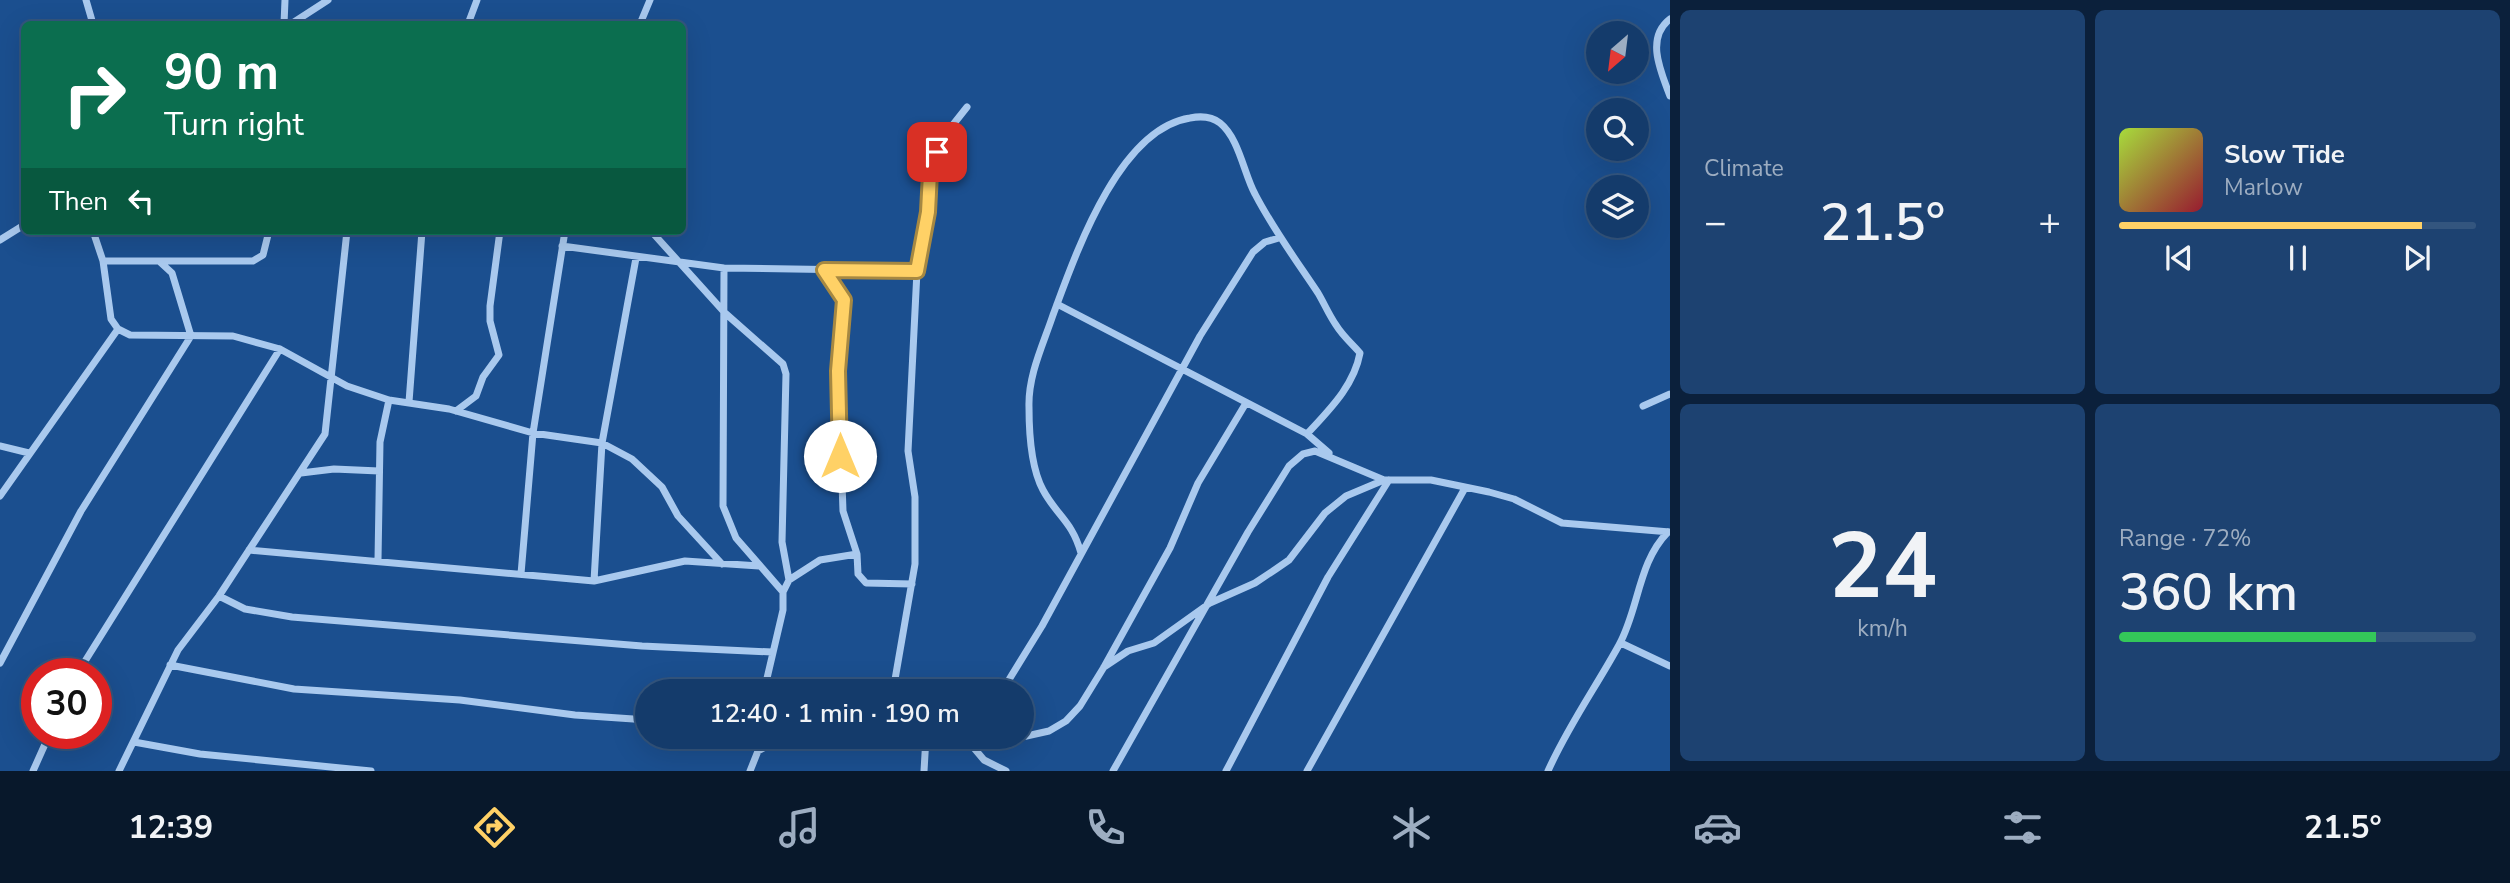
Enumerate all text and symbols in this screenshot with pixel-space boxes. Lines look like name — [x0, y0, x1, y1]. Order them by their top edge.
north arrow — [1586, 21, 1648, 84]
map controls — [1586, 21, 1649, 238]
text: 90 m — [164, 39, 279, 106]
icon: right — [49, 49, 140, 140]
button: search — [1586, 98, 1649, 161]
text: Turn right — [164, 103, 304, 146]
pin — [907, 122, 967, 182]
icon: arrive — [918, 133, 956, 171]
text: Slow Tide — [2224, 137, 2345, 172]
text: Climate — [1704, 153, 1784, 184]
text: Marlow — [2224, 172, 2303, 203]
button: layers — [1586, 175, 1649, 238]
icon: left — [122, 182, 160, 220]
text: Then — [49, 184, 108, 219]
text: 21.5° — [1820, 187, 1945, 258]
text: − — [1704, 197, 1727, 248]
text: + — [2038, 197, 2061, 248]
icon: previous — [2160, 239, 2198, 277]
icon: pause — [2279, 239, 2317, 277]
icon: next — [2398, 239, 2436, 277]
position arrow — [803, 419, 877, 493]
text: 24 — [1828, 505, 1937, 629]
text: Range · 72% — [2119, 523, 2251, 554]
text: 360 km — [2119, 557, 2298, 628]
text: km/h — [1857, 613, 1908, 644]
speed limit sign: 30 — [21, 658, 112, 749]
text: 12:40 · 1 min · 190 m — [709, 696, 960, 731]
icon: directions — [470, 803, 519, 852]
icon: music — [775, 803, 824, 852]
icon: phone — [1081, 803, 1130, 852]
icon: climate — [1387, 803, 1436, 852]
icon: car — [1693, 803, 1742, 852]
icon: filters — [1998, 803, 2047, 852]
text: 12:39 — [128, 806, 213, 849]
text: 21.5° — [2304, 806, 2382, 849]

